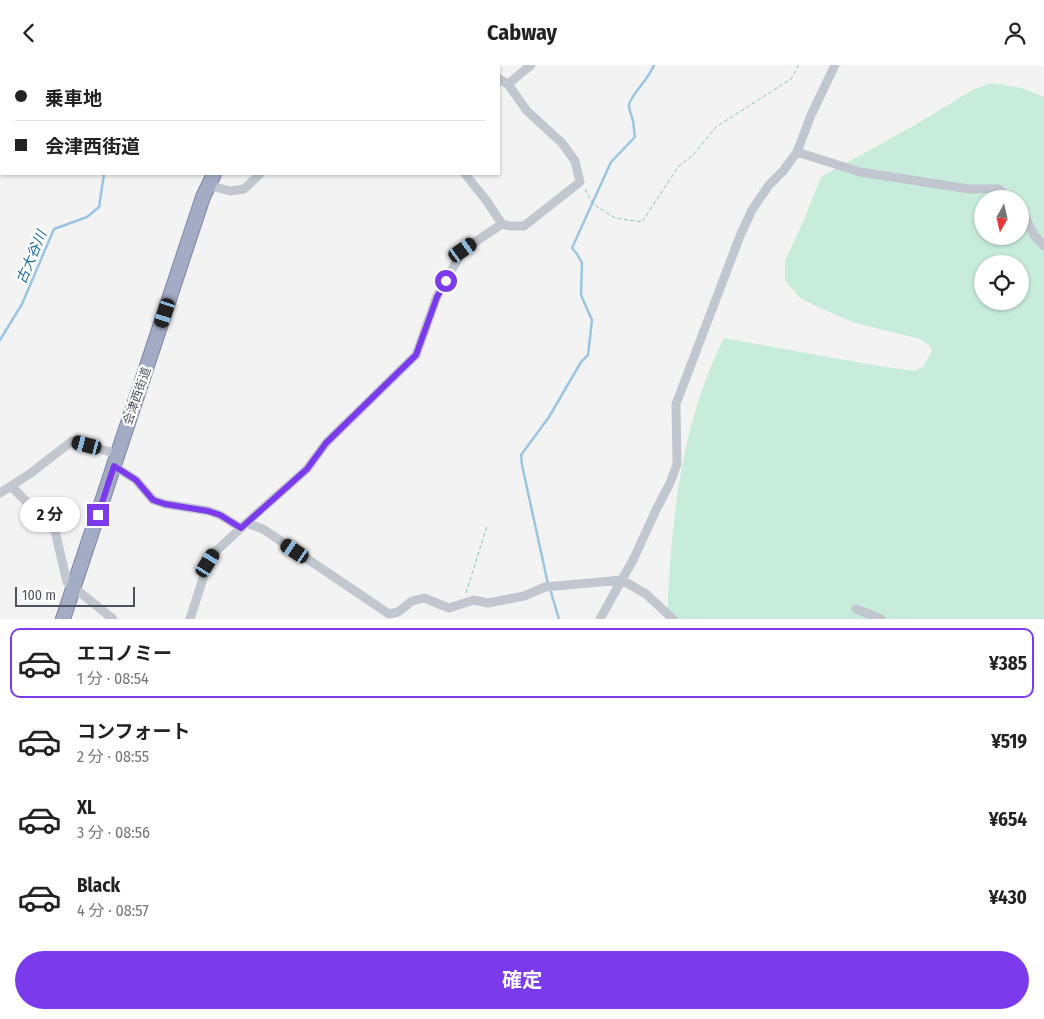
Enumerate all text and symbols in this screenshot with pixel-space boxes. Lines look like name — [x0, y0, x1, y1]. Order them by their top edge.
icon: back — [15, 19, 43, 47]
text: Cabway — [487, 19, 557, 46]
icon: person — [1001, 19, 1029, 47]
text: 乗車地 — [45, 87, 102, 110]
text: 会津西街道 — [45, 135, 140, 158]
north arrow — [974, 190, 1029, 245]
map controls — [974, 190, 1029, 310]
water label: 古大谷川 — [13, 226, 51, 286]
car — [446, 235, 479, 265]
button: locate — [974, 255, 1029, 310]
route start — [435, 270, 457, 292]
car — [153, 296, 176, 330]
street label: 会津西街道 — [121, 365, 153, 427]
car — [70, 434, 103, 456]
callout: 2 分 — [21, 497, 80, 533]
route end — [87, 504, 109, 526]
text: 2 分 — [37, 505, 63, 524]
car — [278, 536, 311, 566]
car — [193, 546, 222, 580]
scale bar — [15, 584, 135, 607]
text: 100 m — [22, 587, 56, 604]
icon: car — [17, 641, 62, 686]
text: エコノミー — [77, 642, 172, 665]
text: ¥385 — [989, 652, 1027, 675]
text: 1 分 · 08:54 — [77, 669, 149, 688]
icon: car — [17, 719, 62, 764]
text: コンフォート — [77, 720, 190, 743]
text: ¥519 — [991, 730, 1027, 753]
text: 2 分 · 08:55 — [77, 747, 149, 766]
text: XL — [77, 796, 96, 819]
icon: car — [17, 797, 62, 842]
text: ¥654 — [989, 808, 1027, 831]
text: 3 分 · 08:56 — [77, 823, 150, 842]
text: Black — [77, 874, 120, 897]
icon: car — [17, 875, 62, 920]
text: ¥430 — [989, 886, 1027, 909]
text: 4 分 · 08:57 — [77, 901, 149, 920]
button: 確定 — [15, 951, 1029, 1009]

